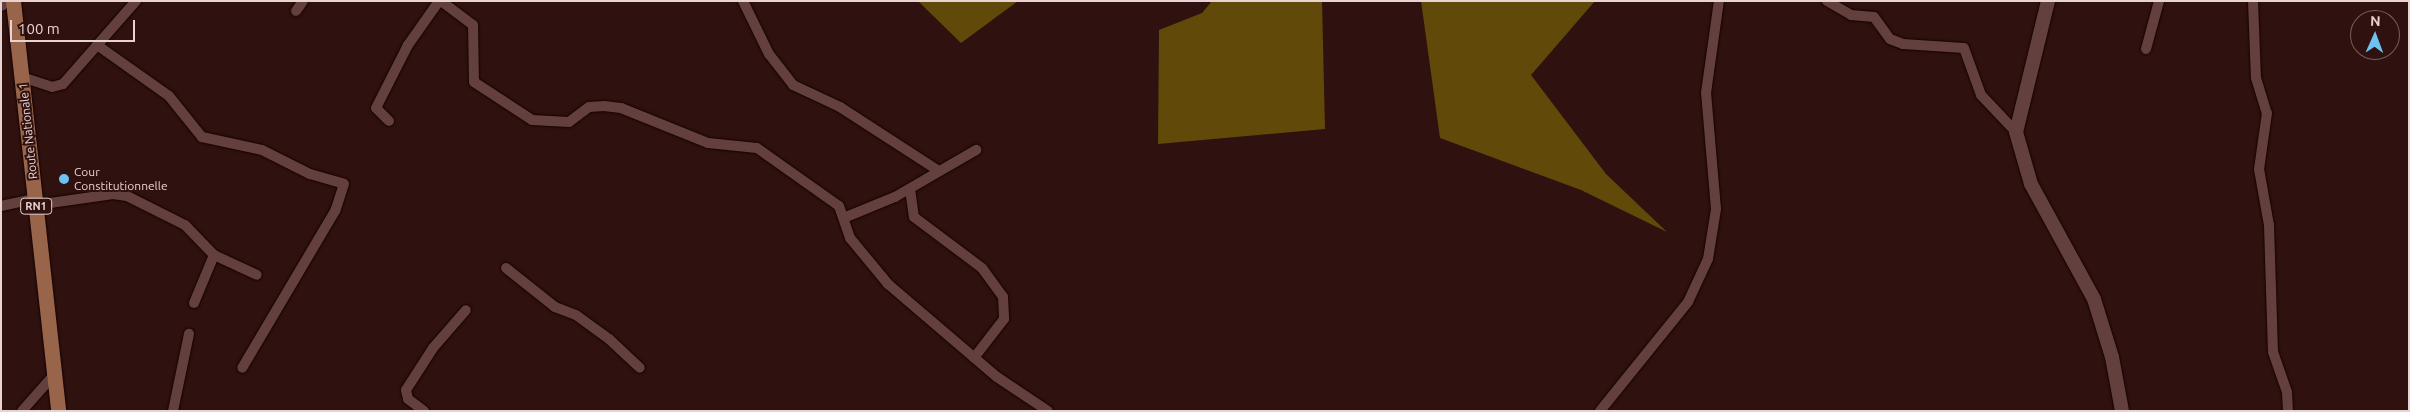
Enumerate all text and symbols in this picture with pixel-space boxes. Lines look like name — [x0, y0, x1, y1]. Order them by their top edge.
scale bar — [12, 10, 138, 42]
north arrow — [2350, 10, 2400, 60]
text: N — [2370, 13, 2381, 29]
text: 100 m — [18, 20, 60, 37]
street label: Route Nationale 1 — [16, 82, 40, 180]
place label: Cour Constitutionnelle — [74, 165, 168, 193]
marker: Cour Constitutionnelle — [58, 173, 70, 185]
road number: RN1 — [20, 198, 52, 215]

